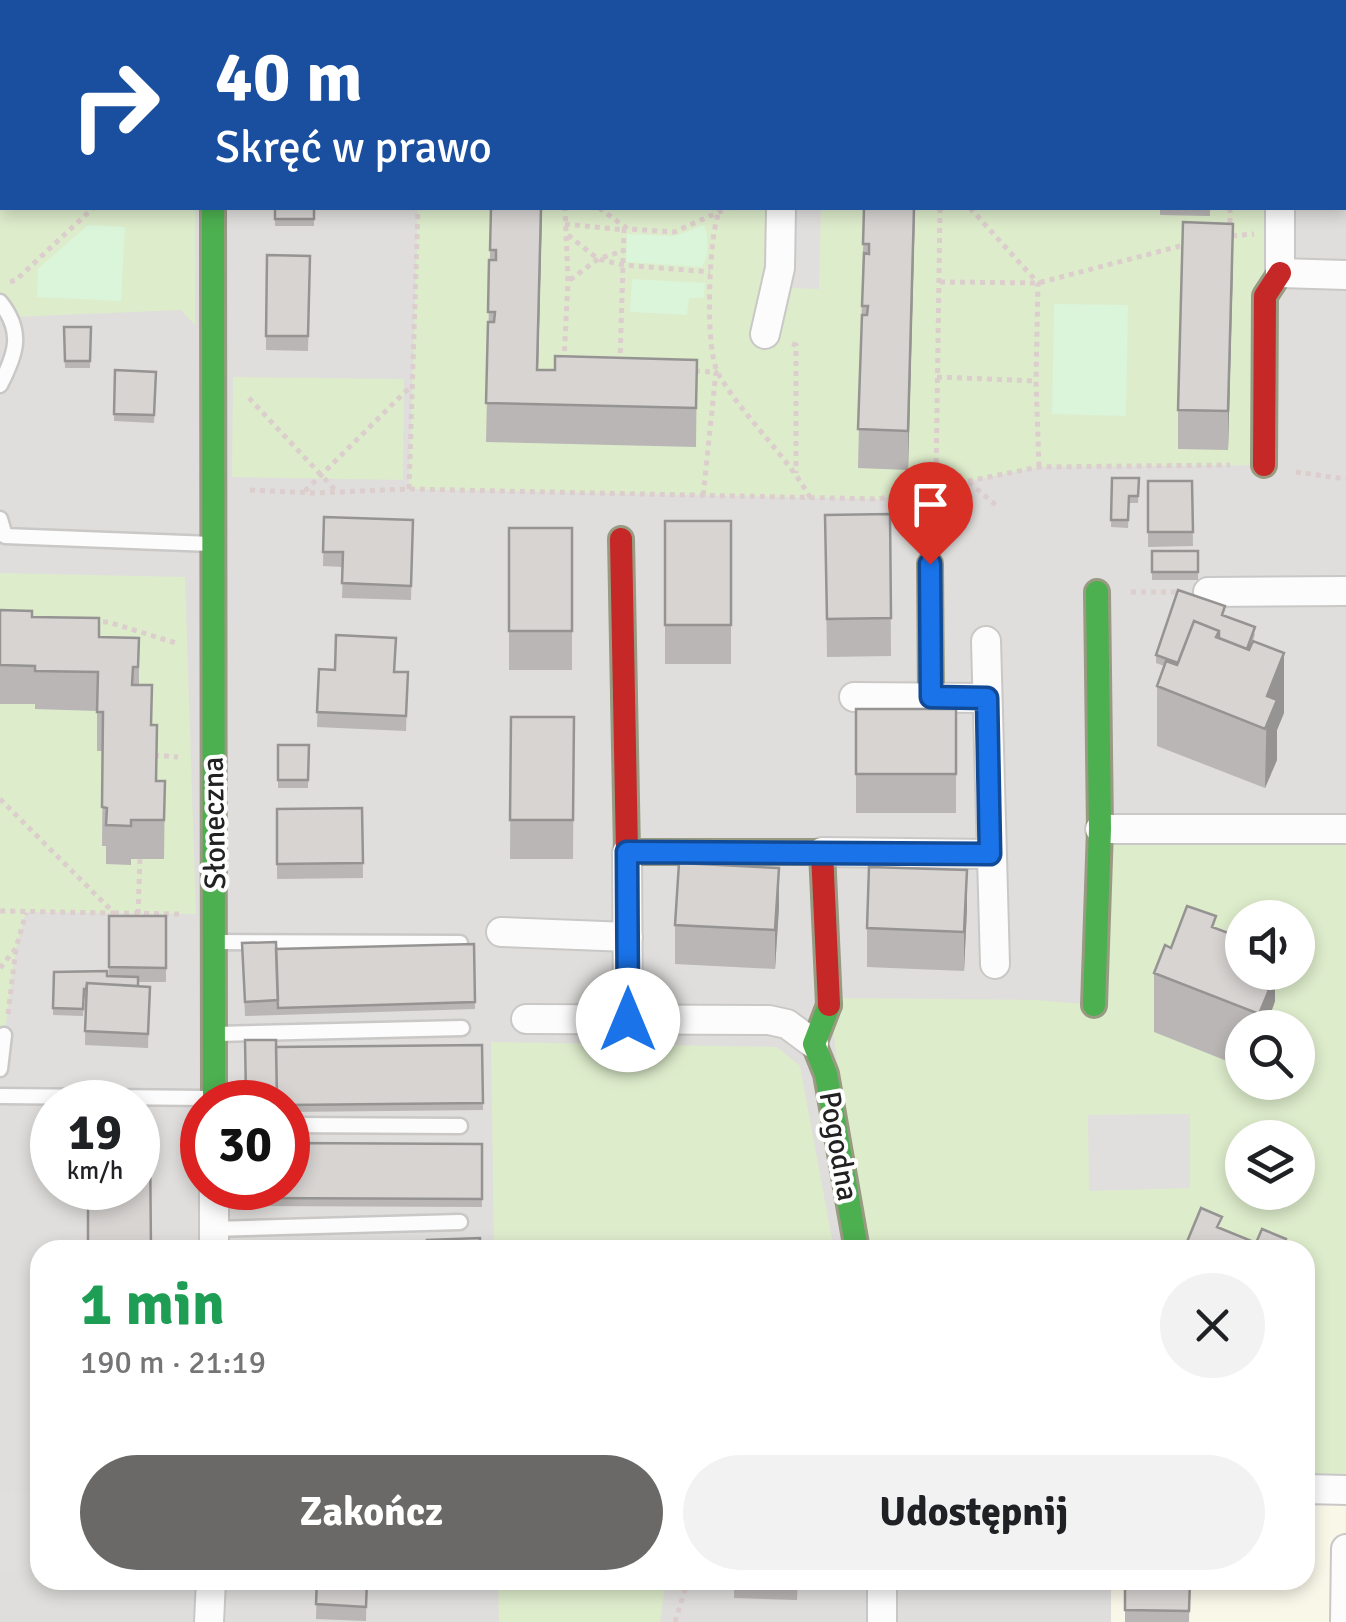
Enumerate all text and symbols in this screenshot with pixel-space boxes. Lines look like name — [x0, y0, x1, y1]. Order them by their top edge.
text: 40 m — [215, 34, 363, 120]
icon: right — [50, 40, 180, 170]
text: Skręć w prawo — [215, 120, 492, 175]
pin — [888, 462, 973, 565]
icon: arrive — [903, 477, 958, 532]
street label: Słoneczna — [195, 756, 234, 890]
map controls — [1225, 900, 1315, 1210]
button: sound — [1225, 900, 1315, 990]
position arrow — [576, 968, 680, 1072]
button: search — [1225, 1010, 1315, 1100]
speed limit sign: 30 — [180, 1080, 310, 1210]
street label: Pogodna — [811, 1088, 866, 1204]
text: 19 — [68, 1102, 122, 1164]
button: layers — [1225, 1120, 1315, 1210]
text: km/h — [67, 1155, 123, 1186]
text: 1 min — [80, 1268, 225, 1342]
button: close — [1160, 1273, 1265, 1378]
text: 190 m · 21:19 — [80, 1343, 266, 1382]
button: Zakończ — [80, 1455, 663, 1570]
button: Udostępnij — [683, 1455, 1265, 1570]

